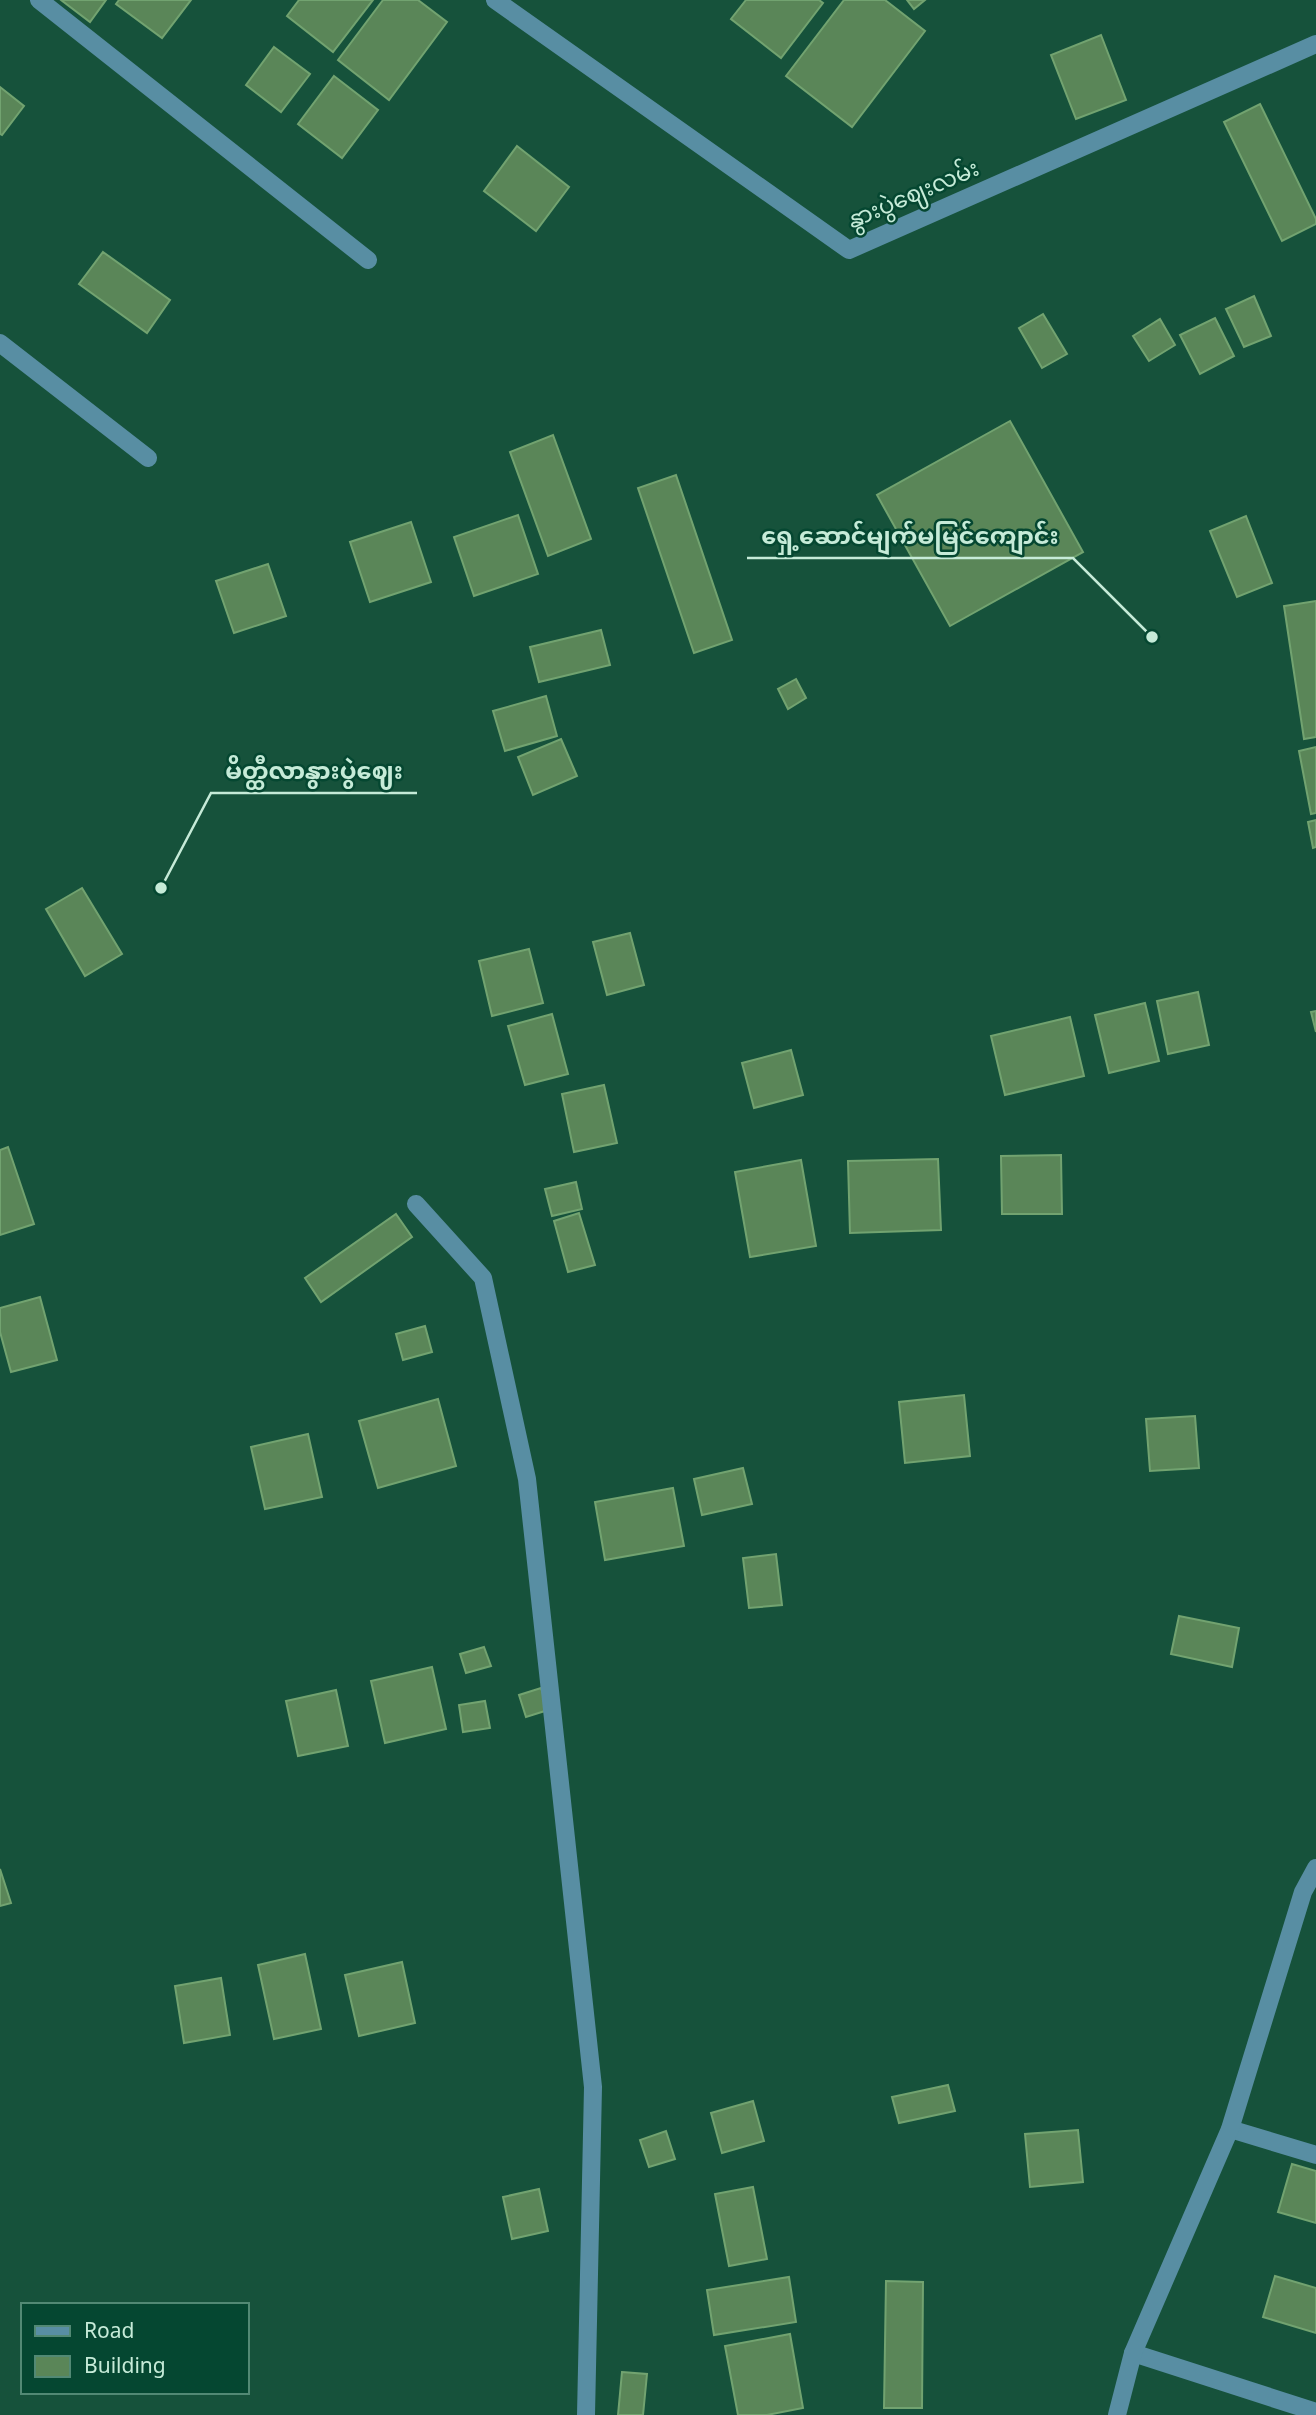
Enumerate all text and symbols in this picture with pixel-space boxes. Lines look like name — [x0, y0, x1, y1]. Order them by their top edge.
street label: နွားပွဲဈေးလမ်း — [840, 146, 988, 247]
text: ရှေ့ဆောင်မျက်မမြင်ကျောင်း — [761, 512, 1059, 565]
callout: ရှေ့ဆောင်မျက်မမြင်ကျောင်း — [747, 513, 1073, 558]
text: မိတ္ထီလာနွားပွဲဈေး — [225, 747, 403, 800]
callout: မိတ္ထီလာနွားပွဲဈေး — [211, 748, 417, 793]
legend — [21, 2303, 248, 2394]
text: Road — [84, 2310, 134, 2356]
text: Building — [84, 2345, 166, 2391]

